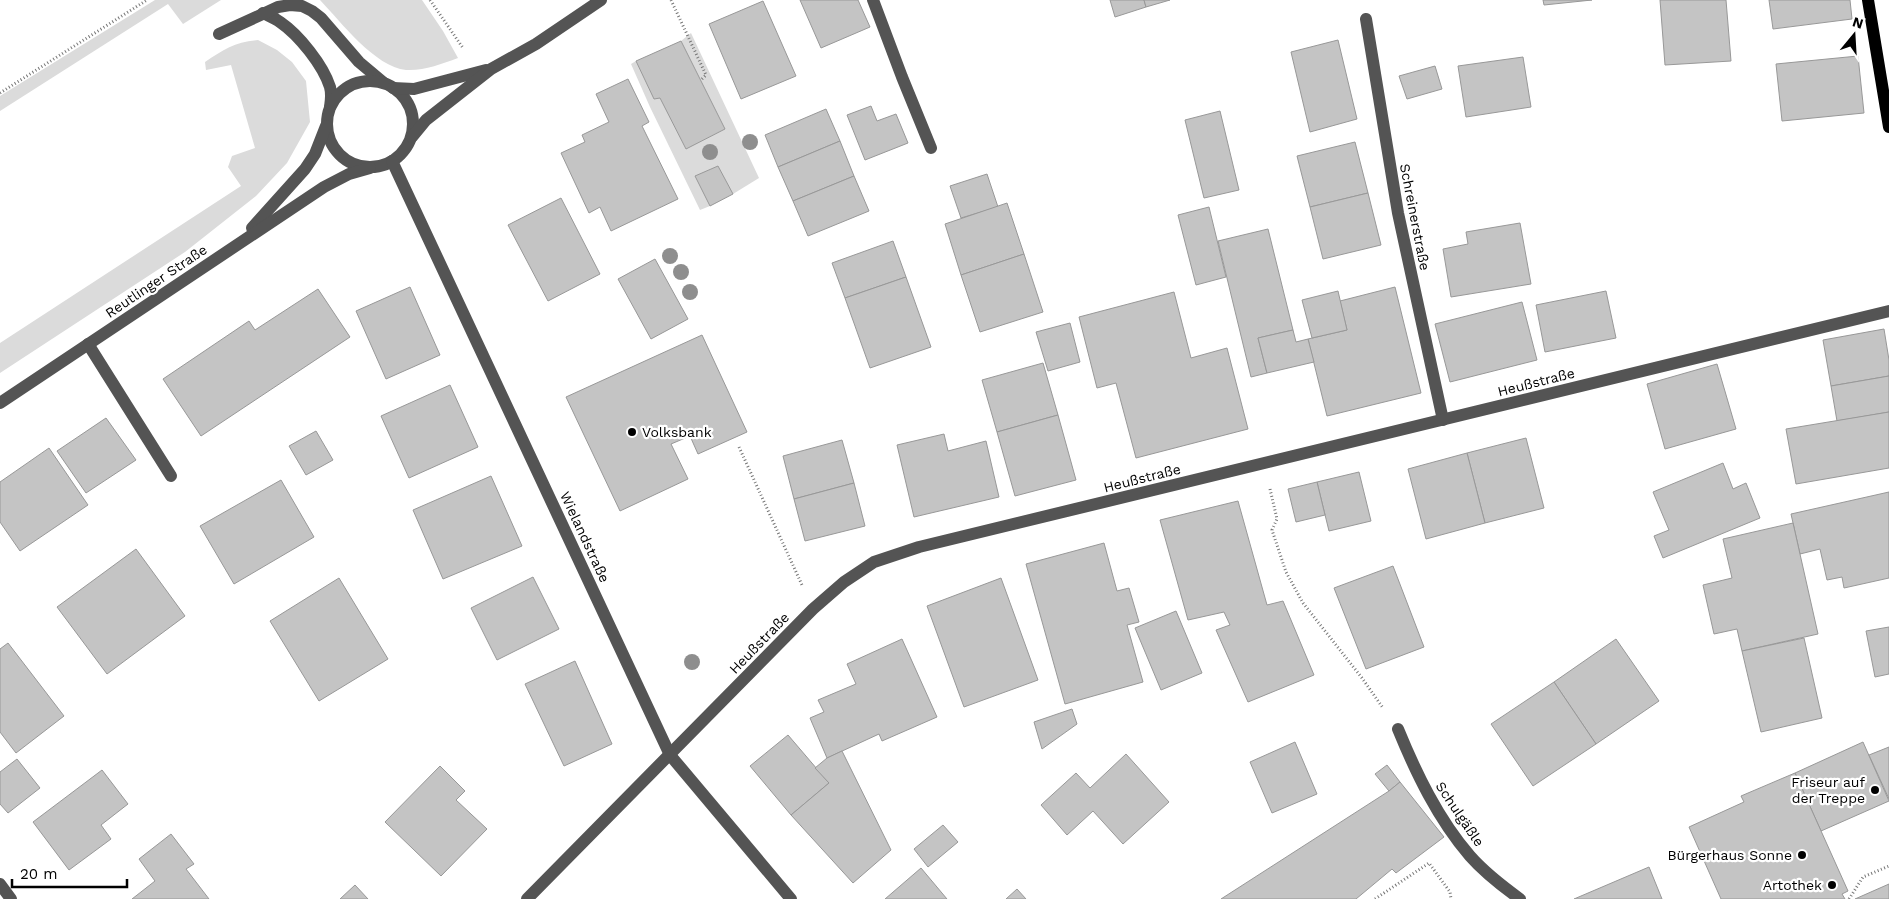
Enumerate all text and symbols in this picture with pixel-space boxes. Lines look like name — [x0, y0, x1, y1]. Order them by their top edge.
north arrow — [1829, 10, 1879, 60]
text: N — [1851, 13, 1865, 32]
street label: Schreinerstraße — [1397, 162, 1433, 272]
street label: Reutlinger Straße — [102, 241, 210, 321]
street label: Heußstraße — [1496, 365, 1576, 399]
place label: Volksbank — [642, 424, 712, 440]
marker: Volksbank — [626, 426, 638, 438]
street label: Heußstraße — [1102, 461, 1182, 495]
street label: Wielandstraße — [557, 489, 613, 585]
street label: Heußstraße — [726, 609, 792, 677]
place label: Friseur auf der Treppe — [1791, 774, 1865, 806]
street label: Schulgäßle — [1432, 779, 1488, 849]
marker: Friseur auf der Treppe — [1869, 784, 1881, 796]
place label: Bürgerhaus Sonne — [1667, 847, 1792, 863]
marker: Bürgerhaus Sonne — [1796, 849, 1808, 861]
scale bar — [12, 856, 128, 888]
text: 20 m — [20, 865, 58, 883]
place label: Artothek — [1763, 877, 1822, 893]
marker: Artothek — [1826, 879, 1838, 891]

